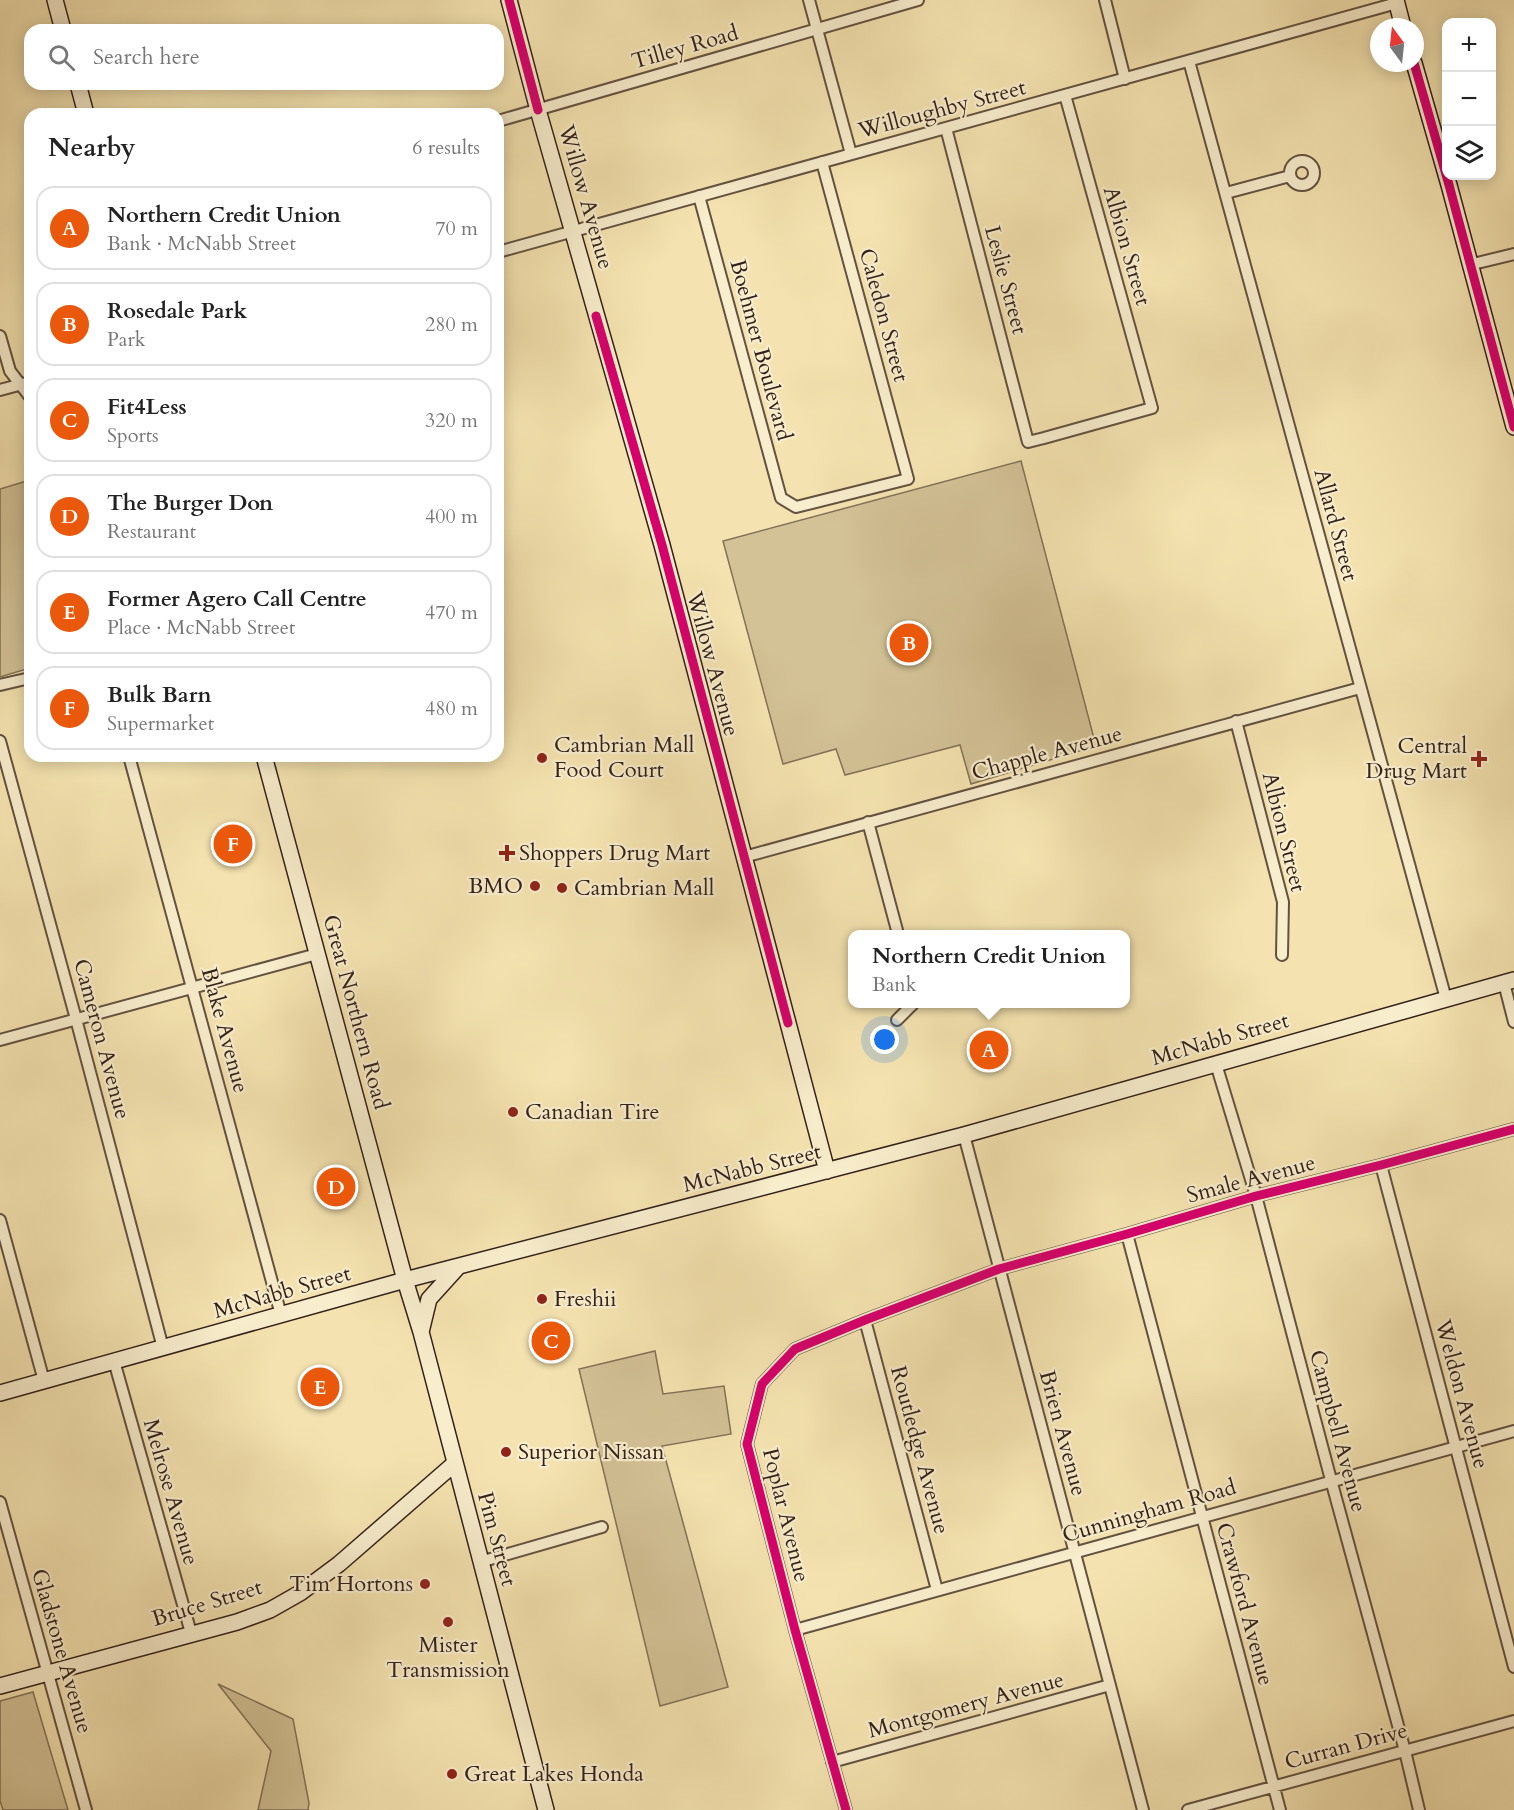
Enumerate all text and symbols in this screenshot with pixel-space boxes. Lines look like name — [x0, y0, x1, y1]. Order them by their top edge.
street label: Tilley Road — [628, 17, 742, 76]
north arrow — [1370, 18, 1424, 72]
map controls — [1442, 18, 1496, 180]
button: + — [1442, 18, 1496, 72]
search box — [24, 24, 504, 90]
icon: search — [45, 41, 78, 74]
text: Search here — [93, 42, 200, 72]
street label: Willoughby Street — [854, 72, 1029, 146]
button: − — [1442, 72, 1496, 126]
street label: Willow Avenue — [551, 121, 621, 272]
button: layers — [1442, 126, 1496, 180]
text: Nearby — [48, 130, 136, 165]
text: 6 results — [412, 134, 480, 161]
street label: Albion Street — [1096, 183, 1158, 309]
text: Northern Credit Union — [107, 200, 341, 230]
text: A — [62, 215, 77, 242]
text: 70 m — [435, 215, 478, 242]
street label: Leslie Street — [977, 222, 1035, 338]
text: Bank · McNabb Street — [107, 230, 296, 257]
street label: Caledon Street — [852, 245, 916, 385]
street label: Boehmer Boulevard — [722, 256, 800, 444]
text: Rosedale Park — [107, 296, 247, 326]
text: B — [62, 311, 77, 338]
text: 280 m — [425, 311, 478, 338]
text: Park — [107, 326, 145, 353]
text: Fit4Less — [107, 392, 187, 422]
text: C — [62, 407, 77, 434]
text: 320 m — [425, 407, 478, 434]
text: Sports — [107, 422, 159, 449]
street label: Allard Street — [1307, 466, 1365, 584]
text: The Burger Don — [107, 488, 273, 518]
text: D — [61, 503, 78, 530]
text: 400 m — [425, 503, 478, 530]
text: Restaurant — [107, 518, 196, 545]
text: Former Agero Call Centre — [107, 584, 367, 614]
street label: Willow Avenue — [679, 587, 747, 740]
text: E — [63, 599, 76, 626]
text: 470 m — [425, 599, 478, 626]
text: Place · McNabb Street — [107, 614, 295, 641]
pin: B — [890, 620, 928, 666]
text: Bulk Barn — [107, 680, 212, 710]
text: F — [64, 695, 75, 722]
text: 480 m — [425, 695, 478, 722]
text: Supermarket — [107, 710, 214, 737]
street label: Chapple Avenue — [968, 718, 1126, 788]
place label: Cambrian Mall Food Court — [554, 730, 695, 785]
place label: Central Drug Mart — [1366, 731, 1467, 786]
marker: Cambrian Mall Food Court — [535, 751, 549, 765]
marker: Central Drug Mart — [1472, 752, 1486, 766]
street label: Albion Street — [1255, 769, 1313, 895]
pin: F — [214, 822, 252, 866]
place label: Shoppers Drug Mart — [519, 838, 710, 868]
marker: Shoppers Drug Mart — [500, 846, 514, 860]
place label: BMO — [468, 871, 523, 901]
place label: Cambrian Mall — [574, 873, 715, 903]
marker: BMO — [528, 879, 542, 893]
marker: Cambrian Mall — [555, 881, 569, 895]
street label: Great Northern Road — [316, 911, 396, 1113]
popup — [848, 930, 1130, 1008]
text: Northern Credit Union — [872, 941, 1106, 971]
street label: Cameron Avenue — [66, 956, 138, 1122]
street label: Blake Avenue — [194, 964, 256, 1096]
text: Bank — [872, 971, 916, 998]
street label: McNabb Street — [1148, 1005, 1292, 1073]
your location — [870, 1025, 899, 1054]
pin: A — [970, 1028, 1008, 1072]
place label: Canadian Tire — [525, 1097, 660, 1127]
marker: Canadian Tire — [506, 1105, 520, 1119]
street label: McNabb Street — [680, 1136, 824, 1200]
street label: Smale Avenue — [1183, 1147, 1319, 1211]
pin: D — [316, 1164, 356, 1210]
street label: McNabb Street — [210, 1258, 354, 1326]
place label: Freshii — [554, 1284, 616, 1314]
marker: Freshii — [535, 1292, 549, 1306]
street label: Weldon Avenue — [1427, 1315, 1496, 1472]
pin: C — [532, 1318, 570, 1364]
street label: Campbell Avenue — [1302, 1347, 1374, 1515]
street label: Routledge Avenue — [883, 1363, 957, 1537]
pin: E — [300, 1364, 340, 1410]
street label: Brien Avenue — [1032, 1367, 1094, 1499]
street label: Melrose Avenue — [136, 1415, 206, 1569]
place label: Superior Nissan — [518, 1437, 665, 1467]
marker: Superior Nissan — [499, 1445, 513, 1459]
street label: Poplar Avenue — [755, 1445, 817, 1585]
street label: Cunningham Road — [1059, 1472, 1240, 1550]
street label: Pim Street — [470, 1488, 524, 1590]
street label: Crawford Avenue — [1209, 1519, 1281, 1689]
street label: Gladstone Avenue — [24, 1565, 100, 1737]
place label: Tim Hortons — [289, 1569, 413, 1599]
street label: Bruce Street — [148, 1572, 266, 1634]
marker: Tim Hortons — [418, 1577, 432, 1591]
marker: Mister Transmission — [441, 1615, 455, 1629]
place label: Mister Transmission — [386, 1630, 510, 1685]
street label: Montgomery Avenue — [865, 1664, 1067, 1746]
street label: Curran Drive — [1281, 1715, 1411, 1777]
place label: Great Lakes Honda — [464, 1759, 644, 1789]
marker: Great Lakes Honda — [445, 1767, 459, 1781]

